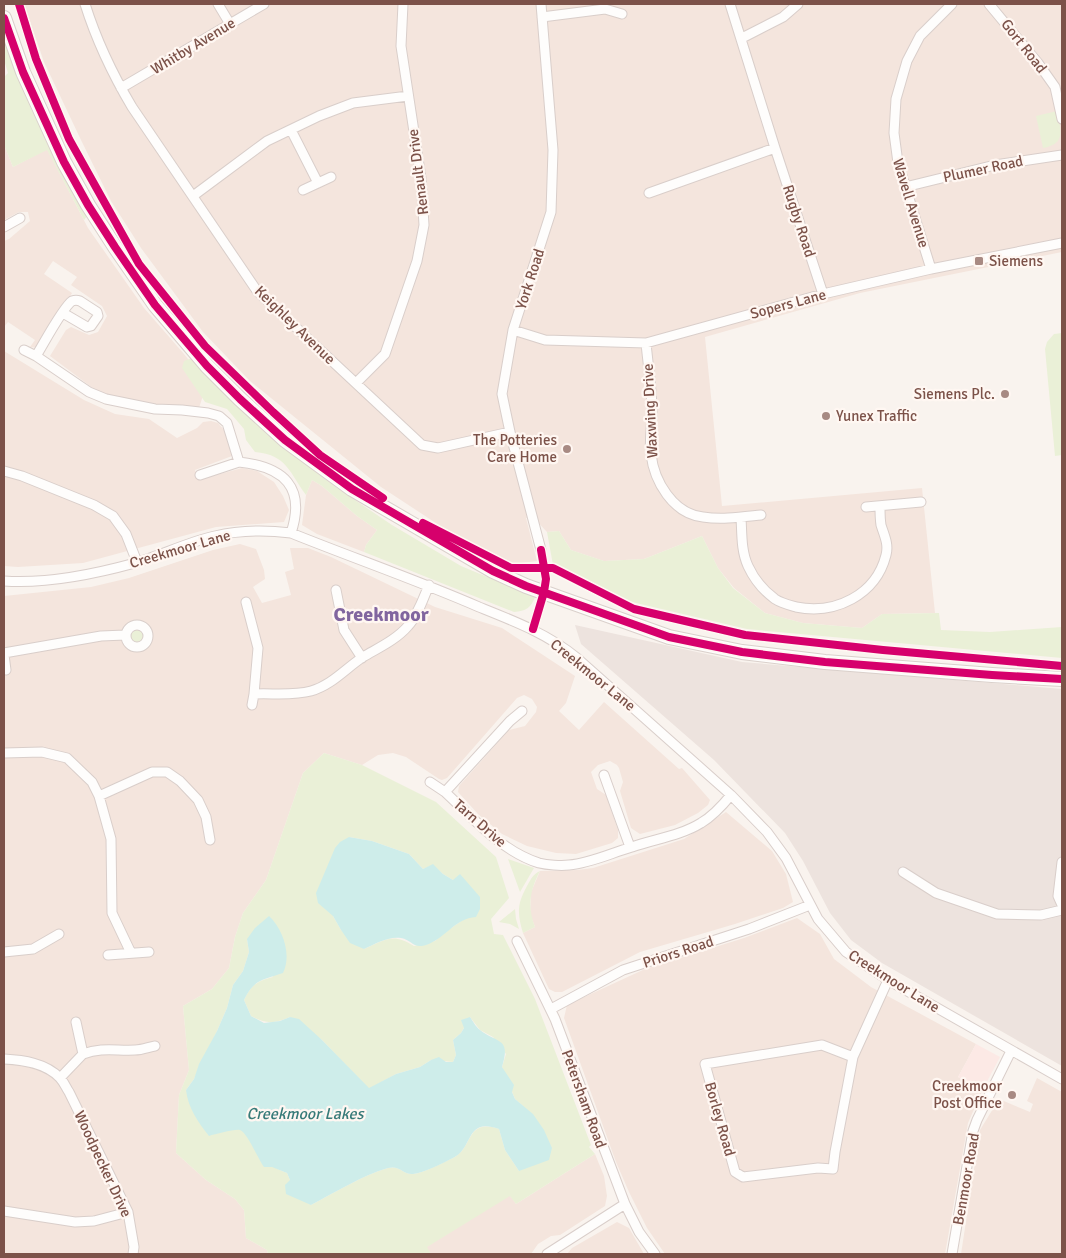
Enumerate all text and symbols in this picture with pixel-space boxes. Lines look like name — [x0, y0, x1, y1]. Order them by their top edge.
street label: Whitby Avenue — [148, 14, 238, 78]
street label: Gort Road — [997, 15, 1051, 77]
street label: Renault Drive — [404, 128, 432, 216]
street label: Plumer Road — [941, 152, 1025, 186]
street label: Wavell Avenue — [889, 156, 933, 250]
street label: Rugby Road — [779, 182, 819, 260]
street label: York Road — [512, 246, 548, 312]
place label: Siemens — [989, 252, 1044, 270]
marker: Siemens — [973, 255, 985, 267]
street label: Keighley Avenue — [251, 282, 339, 368]
street label: Sopers Lane — [748, 285, 828, 323]
street label: Waxwing Drive — [639, 363, 661, 459]
place label: Siemens Plc. — [914, 385, 995, 403]
marker: Siemens Plc. — [999, 388, 1011, 400]
place label: Yunex Traffic — [836, 407, 917, 425]
marker: Yunex Traffic — [820, 410, 832, 422]
place label: The Potteries Care Home — [473, 431, 557, 466]
marker: The Potteries Care Home — [561, 443, 573, 455]
street label: Creekmoor Lane — [127, 526, 233, 572]
district label: Creekmoor — [333, 602, 429, 627]
street label: Creekmoor Lane — [547, 635, 639, 715]
street label: Tarn Drive — [450, 795, 510, 851]
street label: Priors Road — [640, 932, 716, 972]
street label: Creekmoor Lane — [845, 946, 943, 1016]
street label: Petersham Road — [558, 1047, 610, 1151]
place label: Creekmoor Post Office — [932, 1077, 1002, 1112]
street label: Borley Road — [701, 1080, 739, 1158]
marker: Creekmoor Post Office — [1006, 1089, 1018, 1101]
water label: Creekmoor Lakes — [246, 1104, 366, 1124]
street label: Woodpecker Drive — [70, 1108, 136, 1220]
street label: Benmoor Road — [949, 1131, 983, 1226]

